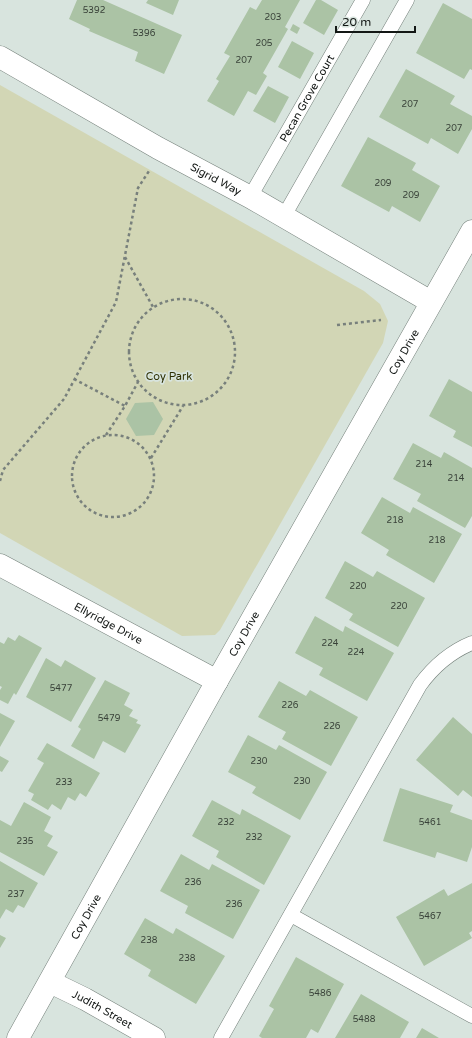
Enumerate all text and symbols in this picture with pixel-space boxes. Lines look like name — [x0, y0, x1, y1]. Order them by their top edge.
house number: 5392 — [83, 5, 105, 16]
scale bar — [336, 8, 415, 34]
house number: 203 — [265, 12, 281, 23]
text: 20 m — [342, 15, 371, 29]
house number: 5396 — [133, 28, 156, 39]
house number: 205 — [256, 38, 273, 49]
street label: Pecan Grove Court — [277, 52, 337, 144]
house number: 207 — [236, 55, 253, 66]
house number: 207 — [402, 99, 419, 110]
house number: 207 — [446, 123, 463, 134]
street label: Sigrid Way — [188, 160, 244, 198]
house number: 209 — [375, 178, 392, 189]
house number: 209 — [403, 190, 420, 201]
street label: Coy Drive — [386, 327, 421, 377]
park label: Coy Park — [146, 370, 192, 383]
house number: 214 — [416, 459, 433, 470]
house number: 214 — [448, 473, 465, 484]
house number: 218 — [387, 515, 404, 526]
house number: 218 — [429, 535, 446, 546]
house number: 220 — [350, 581, 367, 592]
street label: Ellyridge Drive — [72, 599, 145, 647]
house number: 220 — [391, 601, 408, 612]
street label: Coy Drive — [226, 609, 262, 659]
house number: 224 — [322, 638, 339, 649]
house number: 224 — [348, 647, 365, 658]
house number: 5477 — [50, 683, 73, 694]
house number: 226 — [282, 700, 299, 711]
house number: 5479 — [98, 713, 121, 724]
house number: 226 — [324, 721, 341, 732]
house number: 230 — [251, 756, 268, 767]
house number: 230 — [294, 776, 311, 787]
house number: 233 — [56, 777, 72, 788]
house number: 232 — [218, 817, 234, 828]
house number: 5461 — [419, 817, 441, 828]
house number: 232 — [246, 832, 262, 843]
house number: 235 — [17, 836, 34, 847]
house number: 236 — [185, 877, 202, 888]
house number: 237 — [8, 889, 25, 900]
street label: Coy Drive — [68, 892, 104, 942]
house number: 236 — [226, 899, 243, 910]
house number: 5467 — [419, 911, 442, 922]
house number: 238 — [141, 935, 158, 946]
house number: 238 — [179, 953, 196, 964]
street label: Judith Street — [70, 987, 135, 1031]
house number: 5486 — [309, 988, 332, 999]
house number: 5488 — [353, 1014, 376, 1025]

